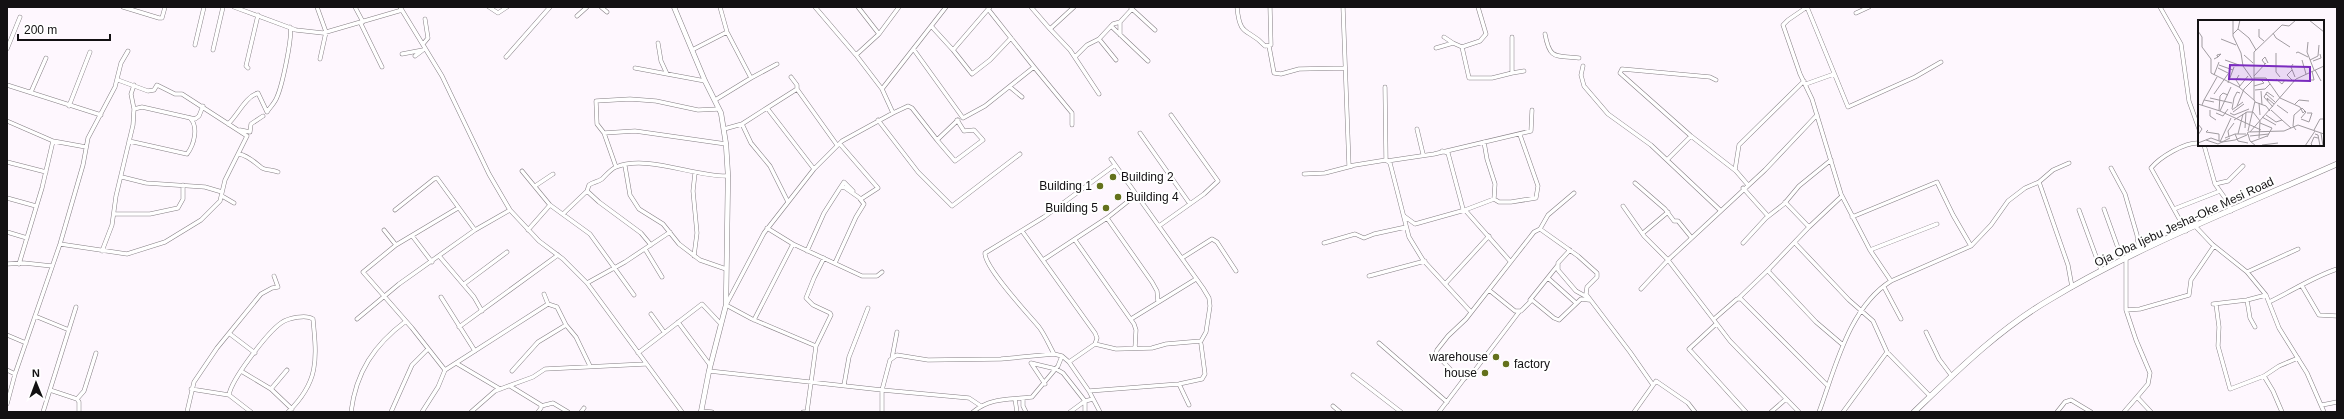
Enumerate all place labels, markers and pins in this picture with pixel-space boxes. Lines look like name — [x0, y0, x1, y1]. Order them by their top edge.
place label: Building 2 — [1121, 170, 1174, 184]
marker: Building 2 — [1108, 172, 1118, 182]
place label: Building 1 — [1039, 179, 1092, 193]
marker: Building 1 — [1095, 181, 1105, 191]
place label: Building 4 — [1126, 190, 1179, 204]
marker: Building 4 — [1113, 192, 1123, 202]
place label: Building 5 — [1045, 201, 1098, 215]
marker: Building 5 — [1101, 203, 1111, 213]
place label: warehouse — [1428, 350, 1488, 364]
marker: warehouse — [1491, 352, 1501, 362]
place label: factory — [1514, 357, 1550, 371]
marker: factory — [1501, 359, 1511, 369]
place label: house — [1444, 366, 1477, 380]
marker: house — [1480, 368, 1490, 378]

